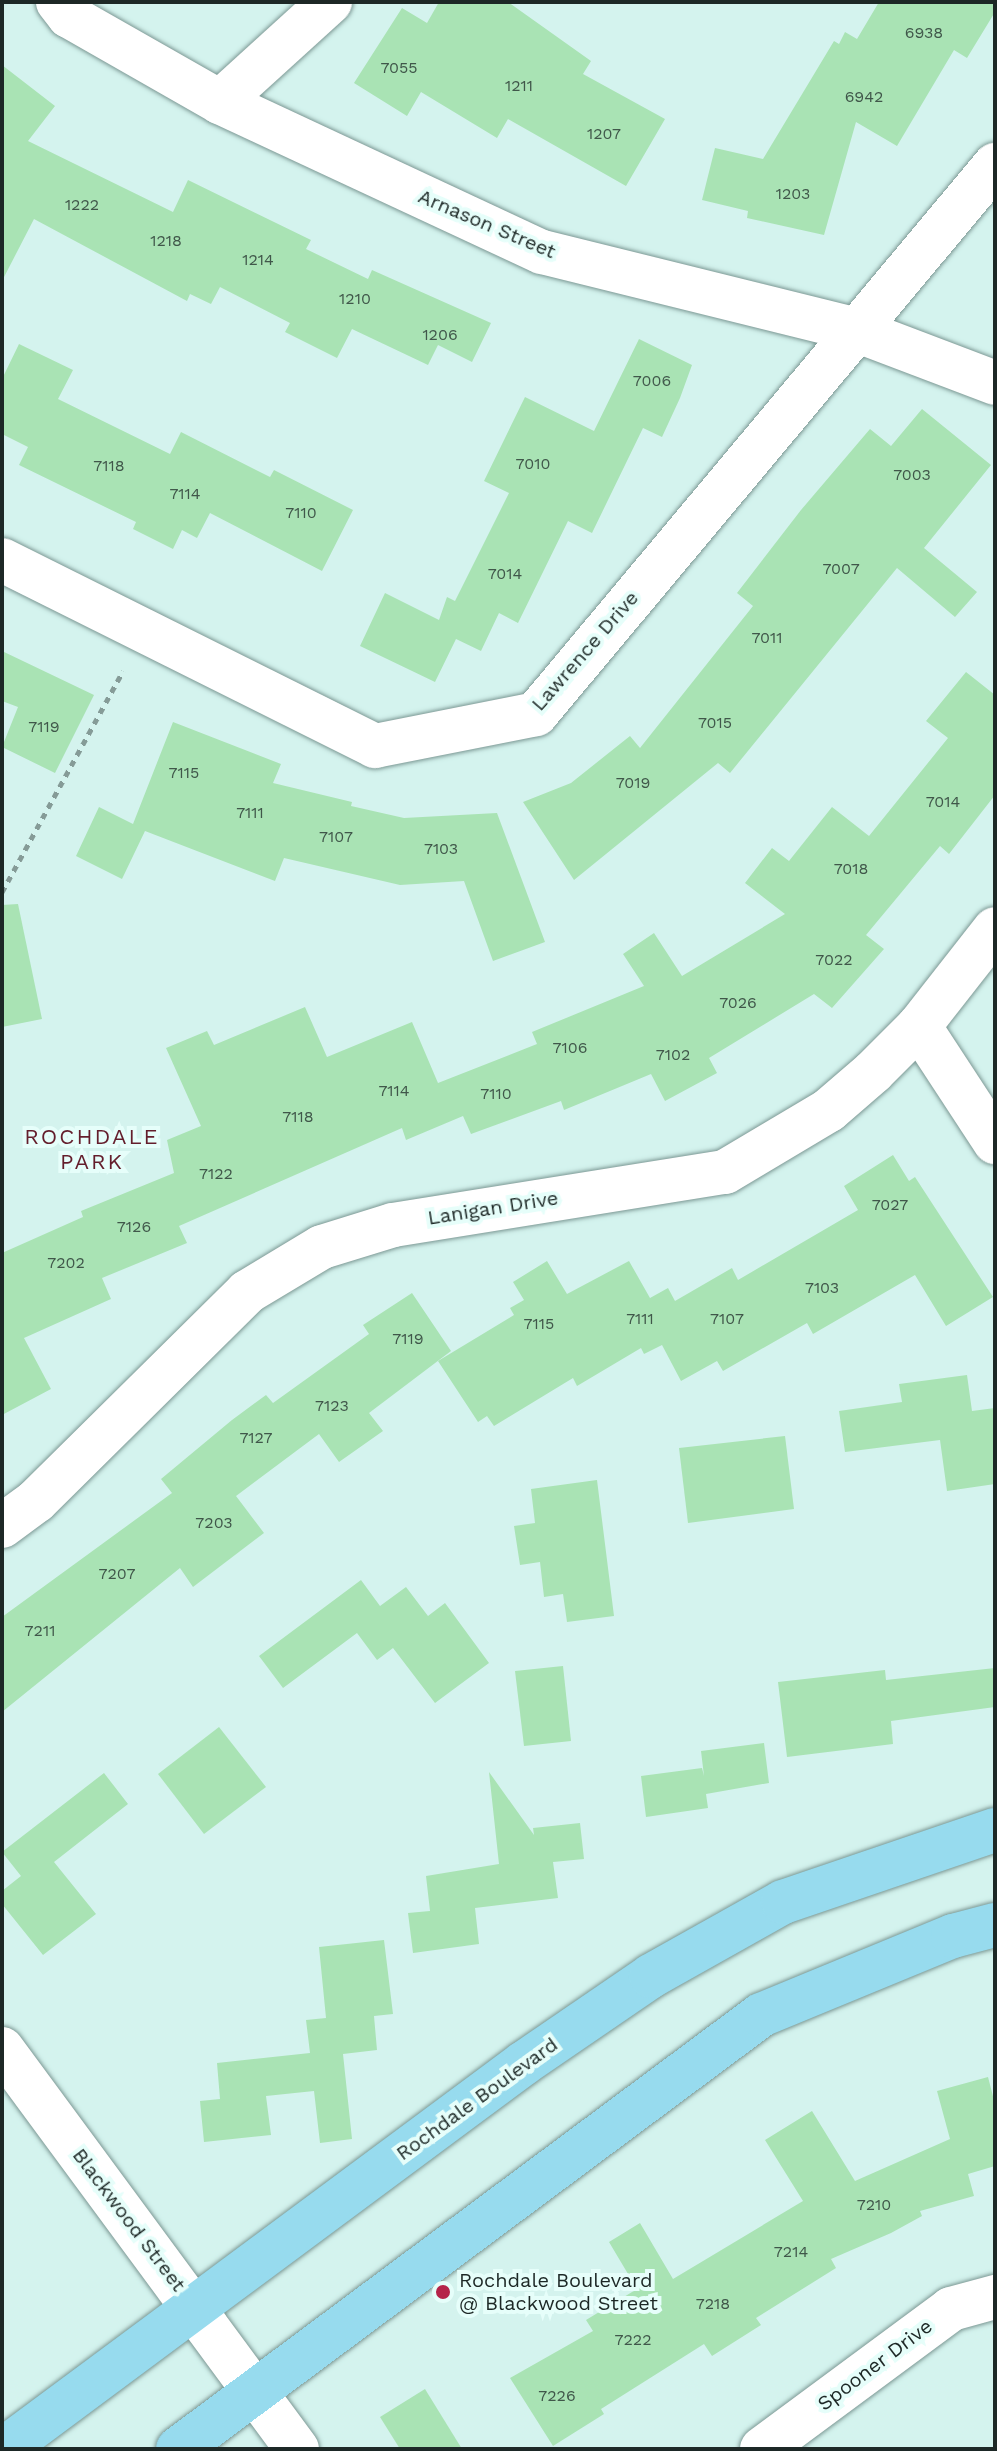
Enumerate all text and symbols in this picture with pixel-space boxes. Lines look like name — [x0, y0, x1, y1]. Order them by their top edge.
house number: 6938 — [905, 23, 943, 43]
house number: 7055 — [380, 58, 418, 78]
house number: 1211 — [505, 76, 533, 96]
house number: 6942 — [845, 87, 883, 107]
house number: 1207 — [587, 124, 621, 144]
street label: Arnason Street — [415, 184, 559, 264]
house number: 1203 — [776, 184, 810, 204]
house number: 1222 — [65, 195, 99, 215]
house number: 1218 — [150, 231, 182, 251]
house number: 1214 — [242, 250, 274, 270]
house number: 1210 — [339, 289, 371, 309]
house number: 1206 — [422, 325, 458, 345]
house number: 7006 — [633, 371, 671, 391]
house number: 7010 — [516, 454, 550, 474]
house number: 7118 — [93, 456, 125, 476]
house number: 7003 — [893, 465, 931, 485]
house number: 7114 — [169, 484, 201, 504]
house number: 7110 — [285, 503, 317, 523]
house number: 7007 — [822, 559, 860, 579]
house number: 7014 — [488, 564, 522, 584]
street label: Lawrence Drive — [526, 586, 644, 716]
house number: 7011 — [751, 628, 783, 648]
house number: 7015 — [698, 713, 732, 733]
house number: 7119 — [28, 717, 60, 737]
house number: 7115 — [169, 763, 199, 783]
house number: 7019 — [616, 773, 650, 793]
house number: 7014 — [926, 792, 960, 812]
house number: 7111 — [236, 803, 264, 823]
house number: 7107 — [319, 827, 353, 847]
house number: 7103 — [424, 839, 458, 859]
house number: 7018 — [834, 859, 868, 879]
house number: 7022 — [815, 950, 853, 970]
house number: 7026 — [719, 993, 757, 1013]
house number: 7106 — [553, 1038, 587, 1058]
house number: 7102 — [656, 1045, 690, 1065]
house number: 7114 — [378, 1081, 410, 1101]
house number: 7110 — [480, 1084, 512, 1104]
house number: 7118 — [282, 1107, 314, 1127]
district label: ROCHDALE PARK — [24, 1123, 160, 1174]
house number: 7122 — [199, 1164, 233, 1184]
street label: Lanigan Drive — [426, 1186, 560, 1230]
house number: 7027 — [872, 1195, 908, 1215]
house number: 7126 — [117, 1217, 151, 1237]
house number: 7202 — [47, 1253, 85, 1273]
house number: 7103 — [805, 1278, 839, 1298]
house number: 7111 — [626, 1309, 654, 1329]
house number: 7107 — [710, 1309, 744, 1329]
house number: 7115 — [524, 1314, 554, 1334]
house number: 7119 — [392, 1329, 424, 1349]
house number: 7123 — [315, 1396, 349, 1416]
house number: 7127 — [239, 1428, 273, 1448]
house number: 7203 — [195, 1513, 233, 1533]
house number: 7207 — [99, 1564, 135, 1584]
house number: 7211 — [25, 1621, 55, 1641]
street label: Rochdale Boulevard — [392, 2032, 562, 2166]
street label: Blackwood Street — [67, 2144, 191, 2296]
house number: 7210 — [857, 2195, 891, 2215]
house number: 7214 — [774, 2242, 808, 2262]
place label: Rochdale Boulevard @ Blackwood Street — [459, 2268, 658, 2315]
marker: Rochdale Boulevard @ Blackwood Street — [434, 2283, 452, 2301]
house number: 7218 — [696, 2294, 730, 2314]
street label: Spooner Drive — [813, 2314, 937, 2416]
house number: 7222 — [615, 2330, 651, 2350]
house number: 7226 — [538, 2386, 576, 2406]

